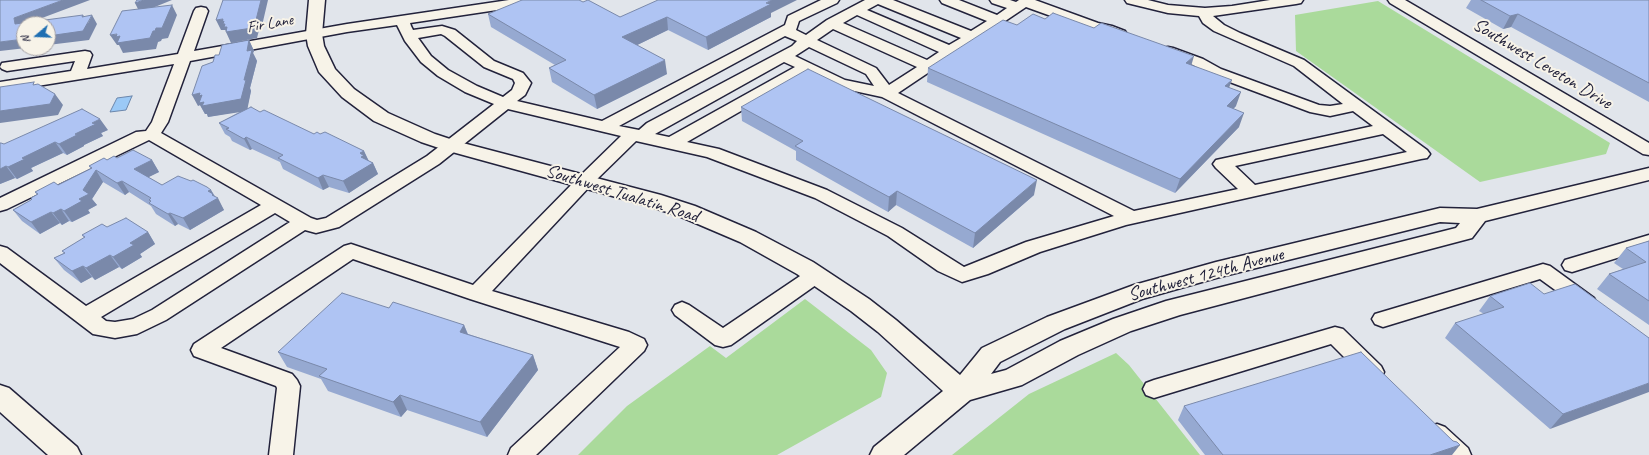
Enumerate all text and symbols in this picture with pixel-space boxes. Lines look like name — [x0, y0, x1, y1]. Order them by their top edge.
street label: Fir Lane — [246, 11, 294, 37]
street label: Southwest Leveton Drive — [1468, 14, 1616, 114]
north arrow — [16, 16, 56, 56]
text: N — [18, 34, 33, 45]
street label: Southwest Tualatin Road — [543, 160, 701, 228]
street label: Southwest 124th Avenue — [1126, 243, 1286, 307]

